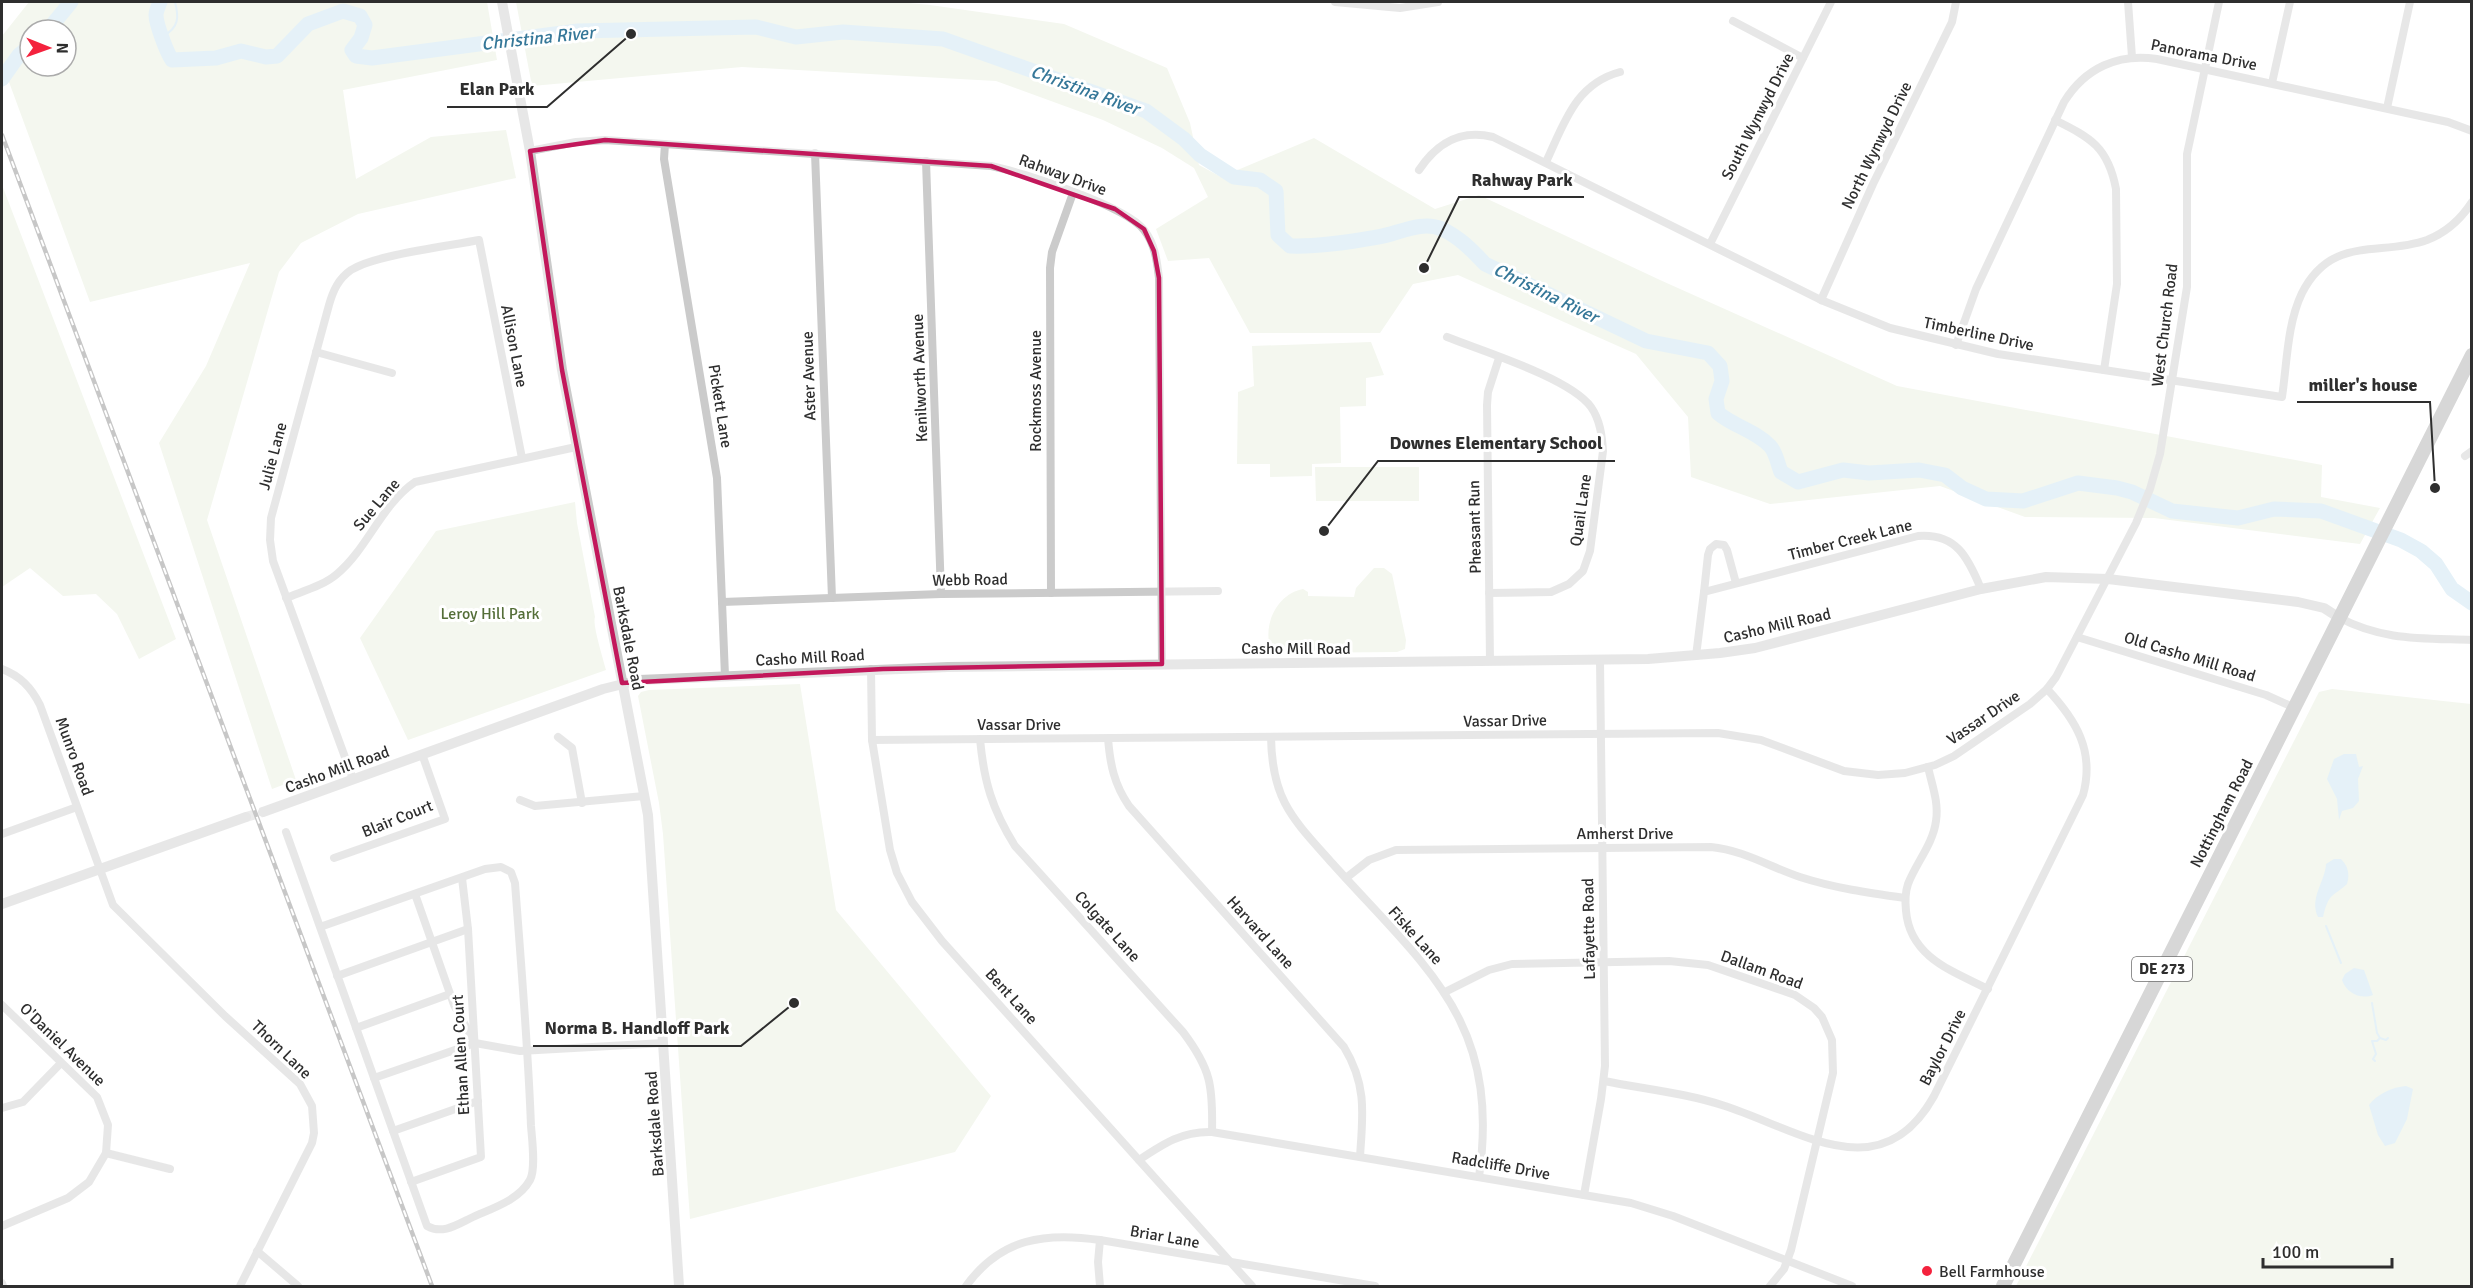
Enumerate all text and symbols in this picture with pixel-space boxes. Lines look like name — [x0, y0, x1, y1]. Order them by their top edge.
north arrow — [18, 18, 78, 78]
water label: Christina River — [480, 21, 598, 55]
street label: Panorama Drive — [2149, 35, 2259, 75]
text: N — [52, 43, 72, 54]
street label: South Wynwyd Drive — [1717, 50, 1799, 183]
water label: Christina River — [1028, 60, 1144, 121]
callout: Elan Park — [447, 71, 547, 107]
text: Elan Park — [459, 78, 535, 100]
street label: North Wynwyd Drive — [1837, 78, 1916, 212]
street label: Rahway Drive — [1016, 150, 1109, 200]
callout: Rahway Park — [1459, 161, 1584, 197]
text: Rahway Park — [1471, 169, 1573, 191]
water label: Christina River — [1490, 258, 1604, 329]
street label: West Church Road — [2148, 262, 2182, 388]
street label: Allison Lane — [496, 303, 532, 389]
street label: Kenilworth Avenue — [908, 313, 932, 443]
street label: Timberline Drive — [1922, 313, 2036, 355]
street label: Rockmoss Avenue — [1026, 330, 1046, 452]
street label: Aster Avenue — [797, 331, 821, 421]
street label: Pickett Lane — [704, 363, 736, 449]
callout: miller's house — [2297, 366, 2430, 402]
text: miller's house — [2309, 374, 2418, 396]
street label: Julie Lane — [254, 420, 292, 492]
callout: Downes Elementary School — [1378, 425, 1615, 461]
text: Downes Elementary School — [1389, 432, 1603, 454]
street label: Quail Lane — [1566, 473, 1596, 548]
street label: Sue Lane — [349, 474, 404, 535]
street label: Pheasant Run — [1464, 480, 1486, 574]
street label: Timber Creek Lane — [1786, 515, 1914, 565]
street label: Webb Road — [932, 569, 1008, 591]
street label: Barksdale Road — [608, 584, 648, 692]
park label: Leroy Hill Park — [440, 604, 540, 624]
street label: Casho Mill Road — [1722, 604, 1833, 648]
street label: Old Casho Mill Road — [2121, 627, 2258, 686]
street label: Casho Mill Road — [1241, 639, 1351, 659]
street label: Casho Mill Road — [755, 645, 865, 671]
street label: Vassar Drive — [1943, 686, 2024, 750]
street label: Vassar Drive — [1463, 710, 1547, 732]
street label: Munro Road — [51, 714, 97, 798]
street label: Vassar Drive — [977, 715, 1061, 735]
street label: Casho Mill Road — [282, 742, 392, 798]
street label: Nottingham Road — [2186, 756, 2258, 871]
street label: Blair Court — [359, 796, 436, 842]
street label: Amherst Drive — [1576, 824, 1674, 844]
street label: Lafayette Road — [1578, 878, 1600, 980]
street label: Colgate Lane — [1070, 887, 1144, 966]
street label: Harvard Lane — [1222, 892, 1298, 973]
street label: Fiske Lane — [1384, 902, 1447, 969]
street label: Dallam Road — [1718, 946, 1806, 994]
road number: DE 273 — [2132, 957, 2192, 981]
street label: Bent Lane — [981, 964, 1042, 1029]
street label: Ethan Allen Court — [448, 994, 474, 1116]
street label: O'Daniel Avenue — [15, 999, 109, 1091]
street label: Baylor Drive — [1915, 1006, 1971, 1089]
callout: Norma B. Handloff Park — [533, 1010, 741, 1046]
street label: Thorn Lane — [247, 1016, 316, 1083]
text: Norma B. Handloff Park — [545, 1017, 730, 1039]
street label: Barksdale Road — [641, 1071, 669, 1177]
street label: Radcliffe Drive — [1450, 1147, 1552, 1185]
street label: Briar Lane — [1128, 1221, 1201, 1253]
scale bar — [2263, 1231, 2392, 1269]
text: 100 m — [2272, 1241, 2319, 1263]
place label: Bell Farmhouse — [1939, 1262, 2045, 1282]
marker: Bell Farmhouse — [1920, 1264, 1934, 1278]

